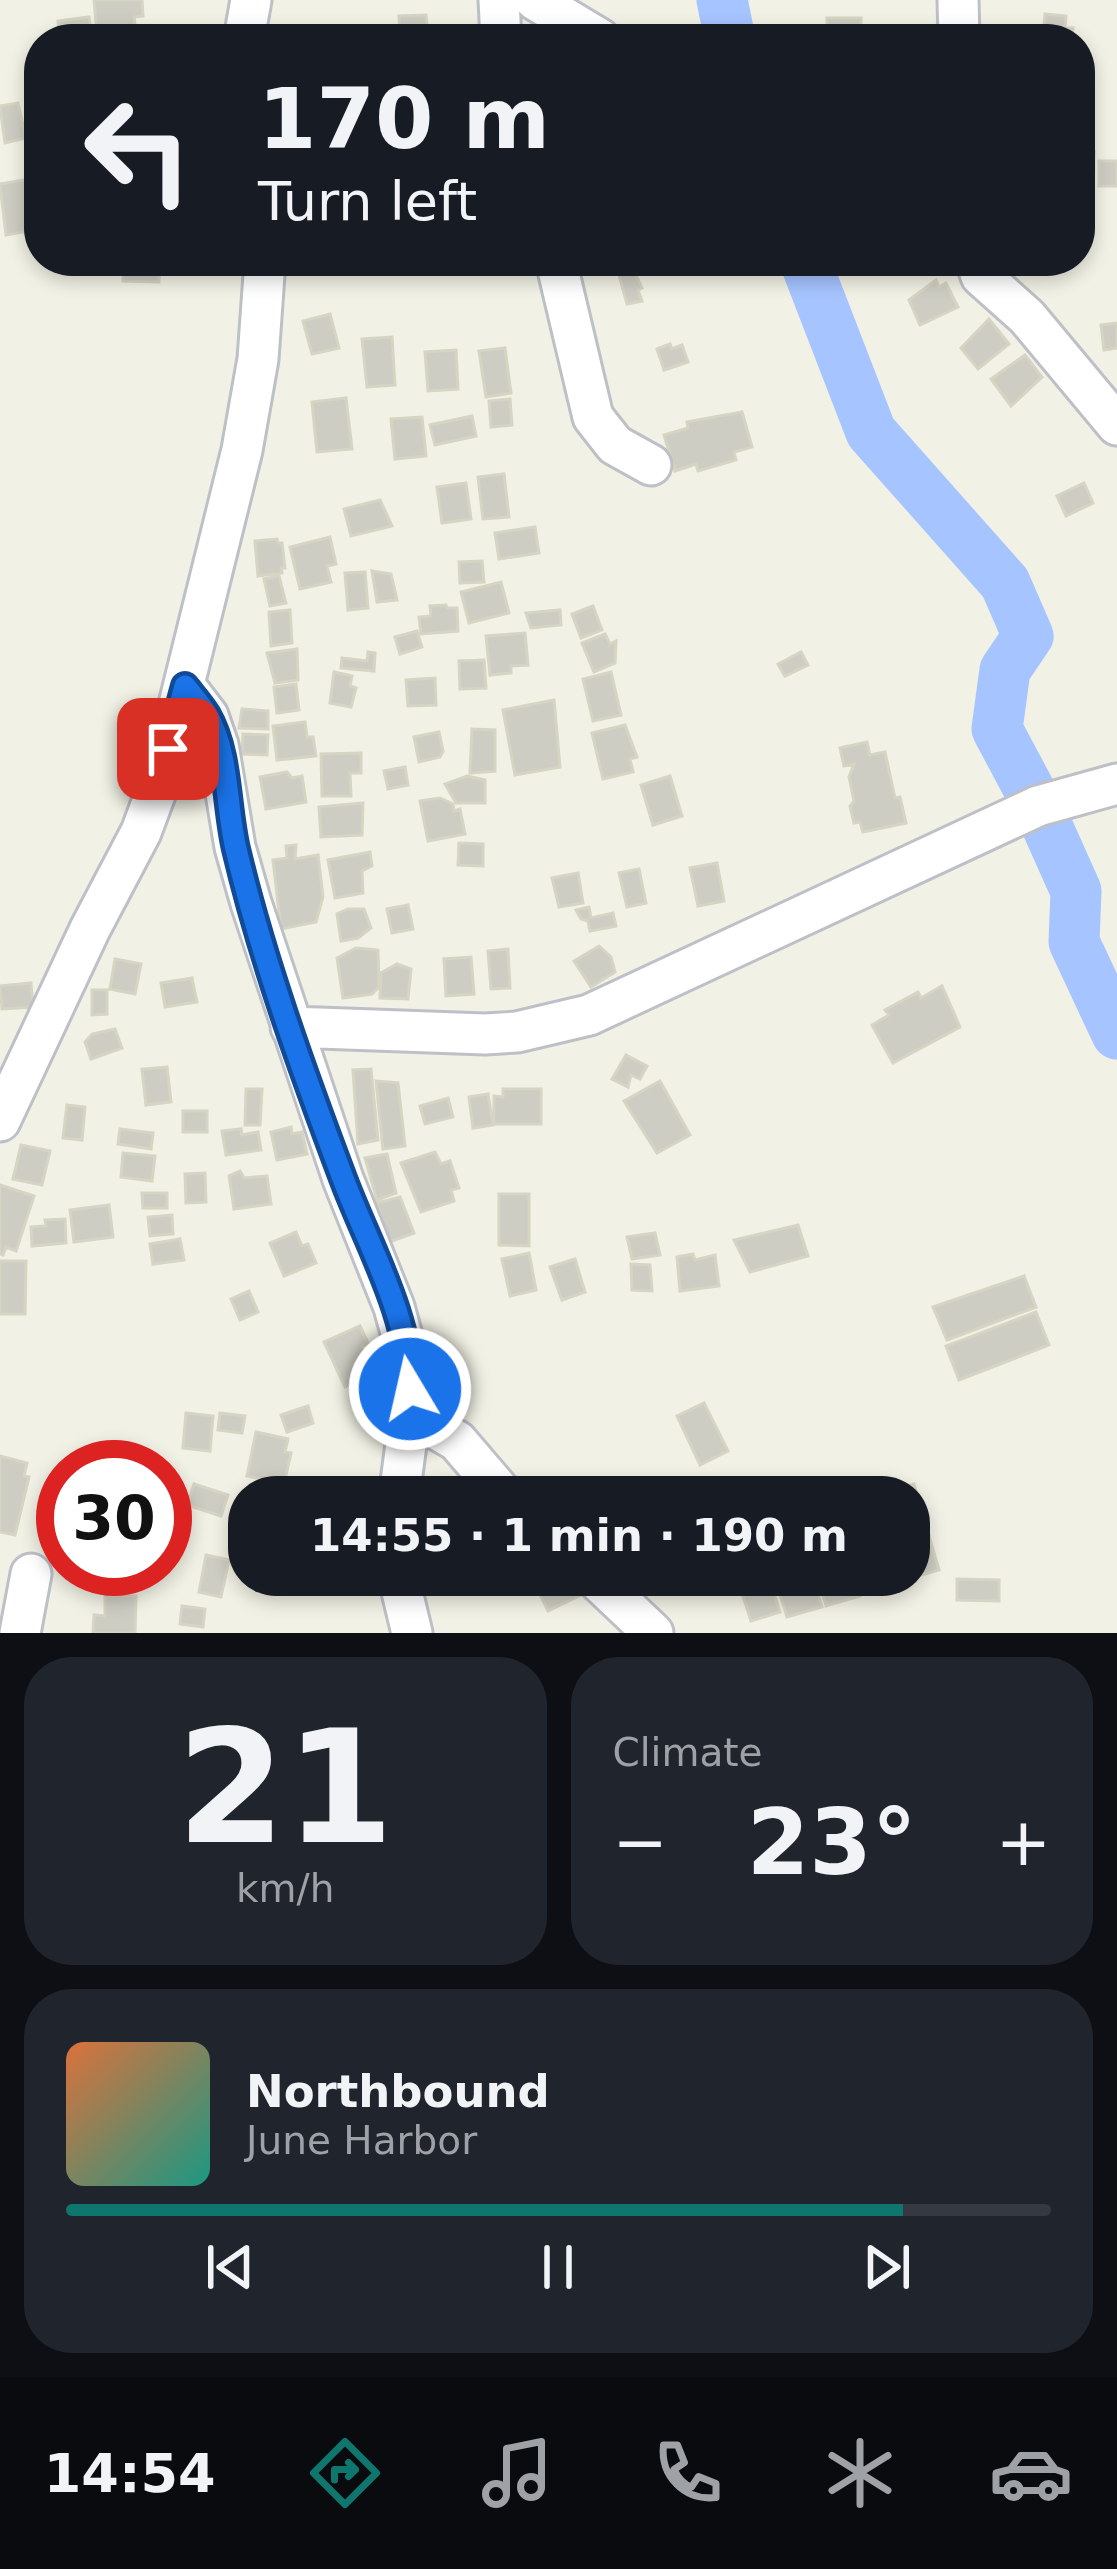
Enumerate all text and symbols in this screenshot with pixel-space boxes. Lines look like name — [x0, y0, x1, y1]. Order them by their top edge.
text: 170 m — [258, 70, 550, 168]
icon: left — [60, 72, 216, 228]
text: Turn left — [258, 170, 477, 233]
pin — [117, 698, 219, 800]
icon: arrive — [135, 716, 201, 782]
position arrow — [347, 1326, 473, 1452]
speed limit sign: 30 — [36, 1440, 192, 1596]
text: 14:55 · 1 min · 190 m — [310, 1509, 848, 1562]
text: 21 — [177, 1697, 394, 1879]
text: Climate — [613, 1730, 763, 1775]
text: 23° — [747, 1790, 917, 1895]
text: − — [613, 1804, 668, 1881]
text: + — [996, 1804, 1051, 1881]
text: km/h — [236, 1866, 334, 1911]
text: Northbound — [246, 2065, 550, 2118]
text: June Harbor — [246, 2118, 477, 2163]
icon: previous — [197, 2234, 263, 2300]
icon: pause — [525, 2234, 591, 2300]
icon: next — [854, 2234, 920, 2300]
icon: directions — [303, 2431, 387, 2515]
icon: music — [475, 2431, 559, 2515]
icon: phone — [646, 2431, 730, 2515]
icon: climate — [818, 2431, 902, 2515]
icon: car — [989, 2431, 1073, 2515]
text: 14:54 — [44, 2442, 216, 2505]

